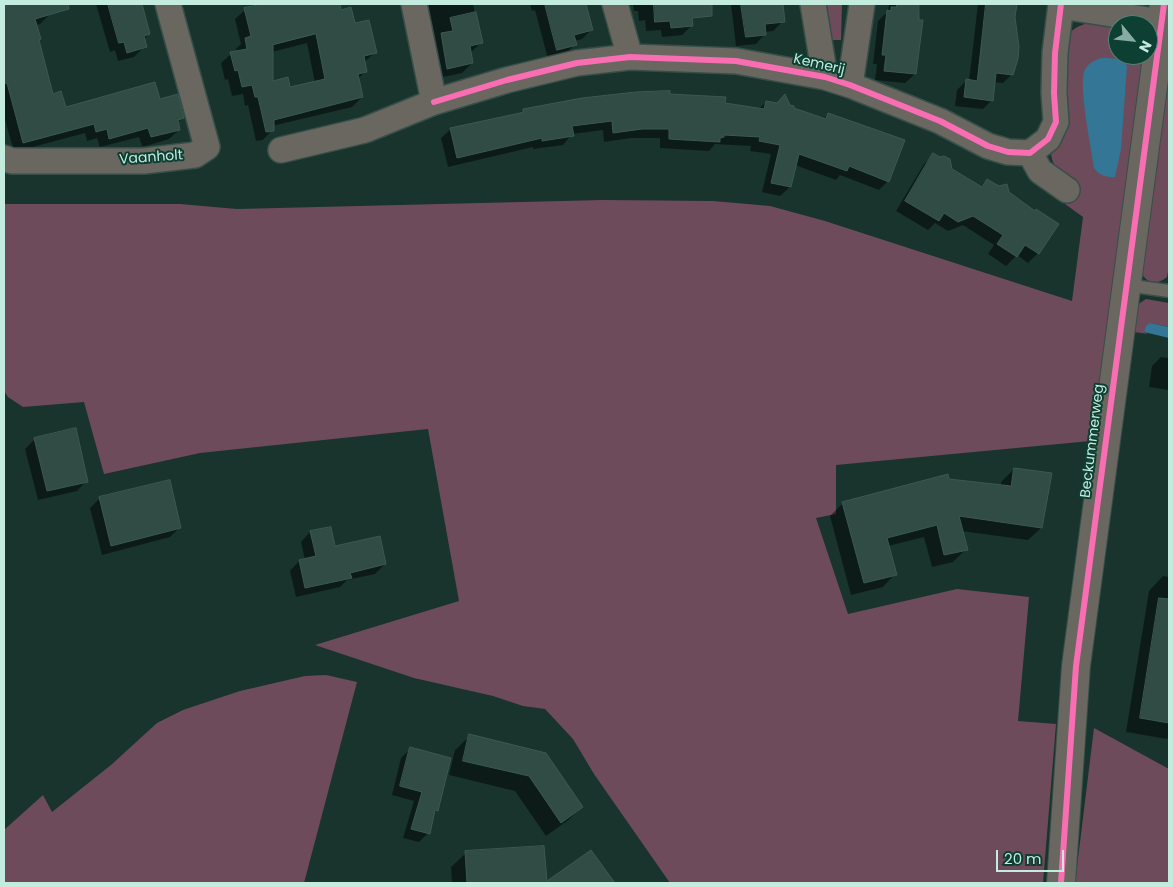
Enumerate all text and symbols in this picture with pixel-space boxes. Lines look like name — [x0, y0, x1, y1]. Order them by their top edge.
north arrow — [1108, 15, 1158, 65]
text: N — [1134, 37, 1157, 56]
street label: Kemerij — [792, 51, 846, 79]
street label: Vaanholt — [119, 147, 183, 169]
street label: Beckummerweg — [1078, 383, 1108, 499]
scale bar — [998, 840, 1066, 872]
text: 20 m — [1004, 848, 1042, 869]

